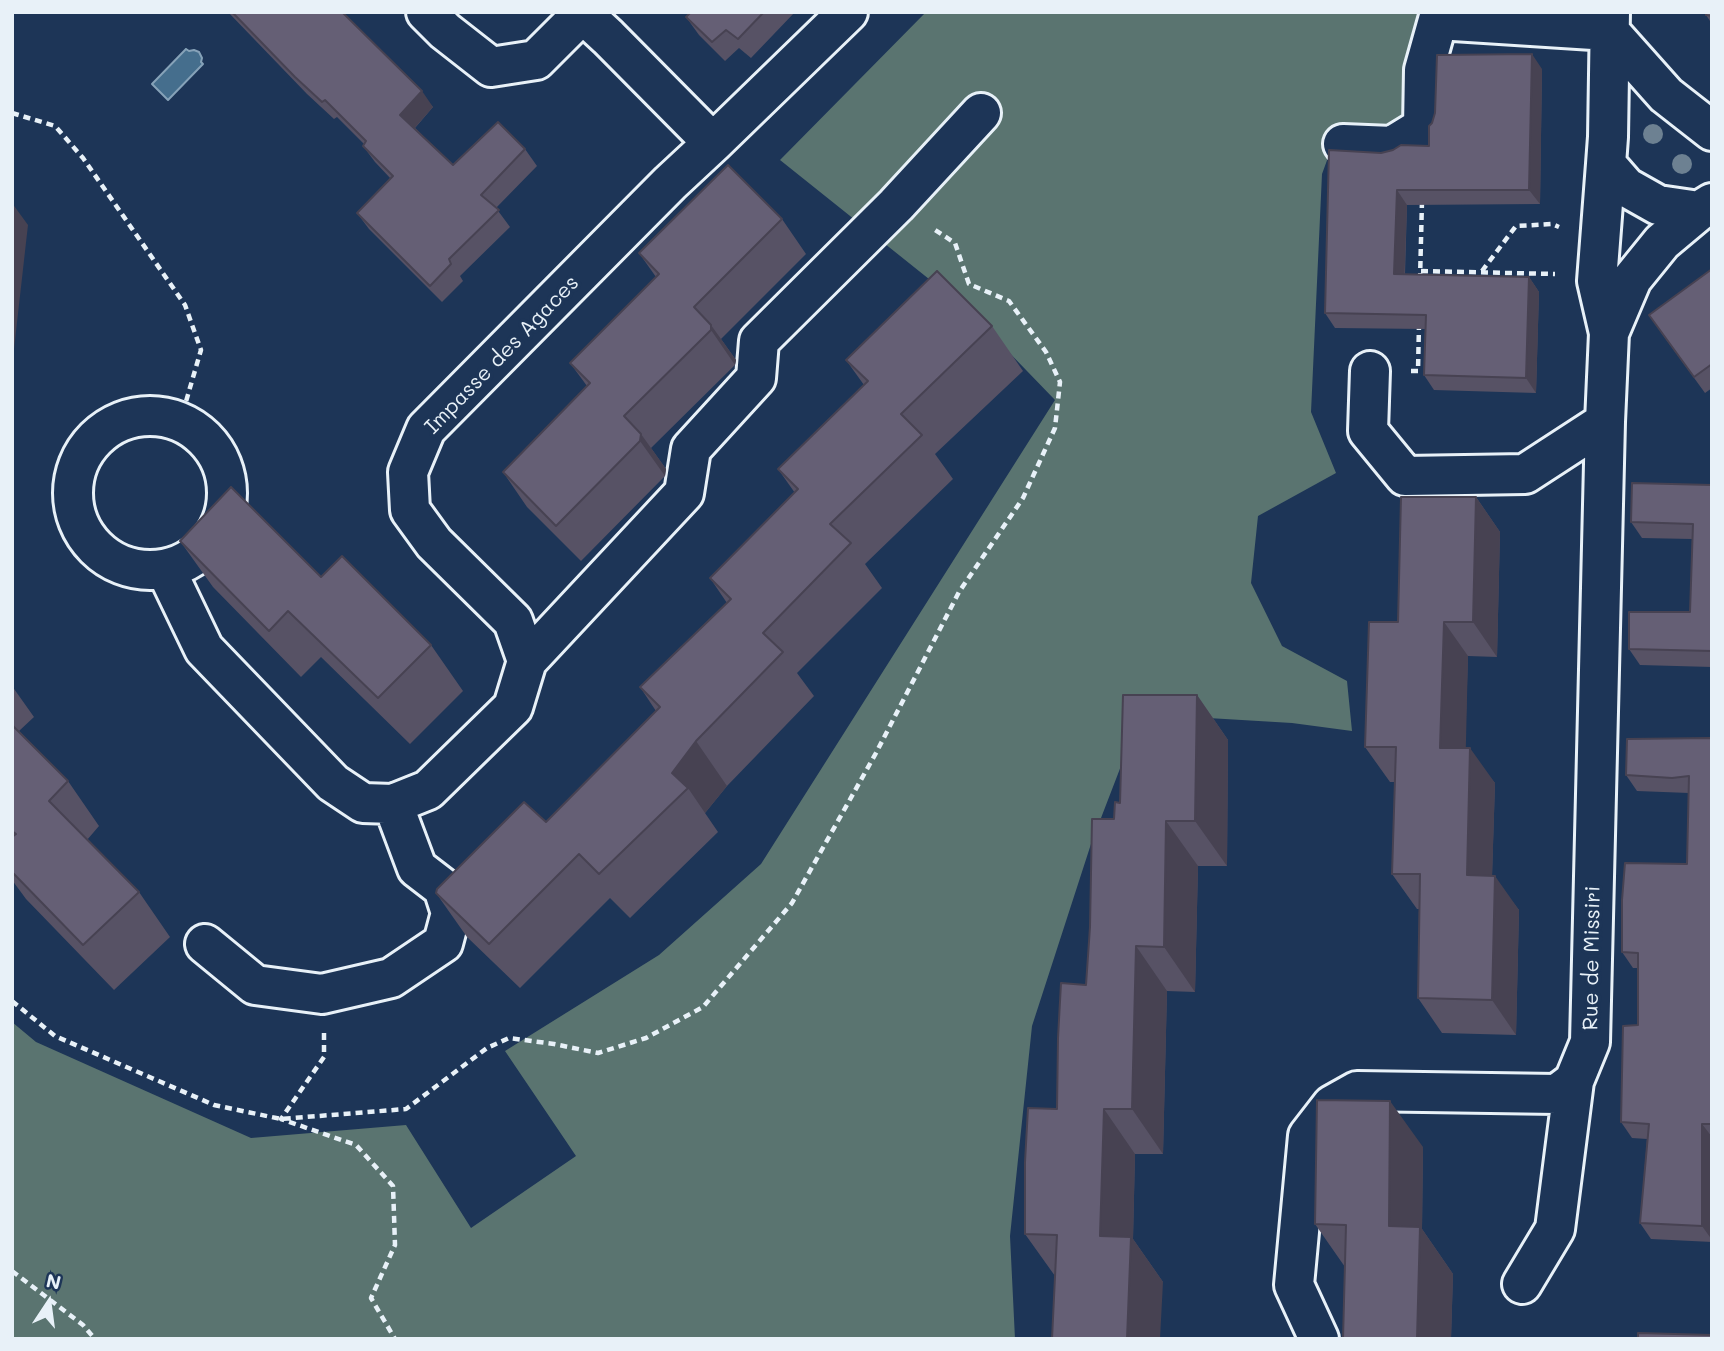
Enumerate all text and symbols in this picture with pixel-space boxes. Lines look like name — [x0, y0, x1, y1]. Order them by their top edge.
street label: Impasse des Agaces — [420, 270, 584, 440]
street label: Rue de Missiri — [1578, 885, 1606, 1031]
north arrow — [14, 1267, 84, 1337]
text: N — [44, 1267, 64, 1295]

